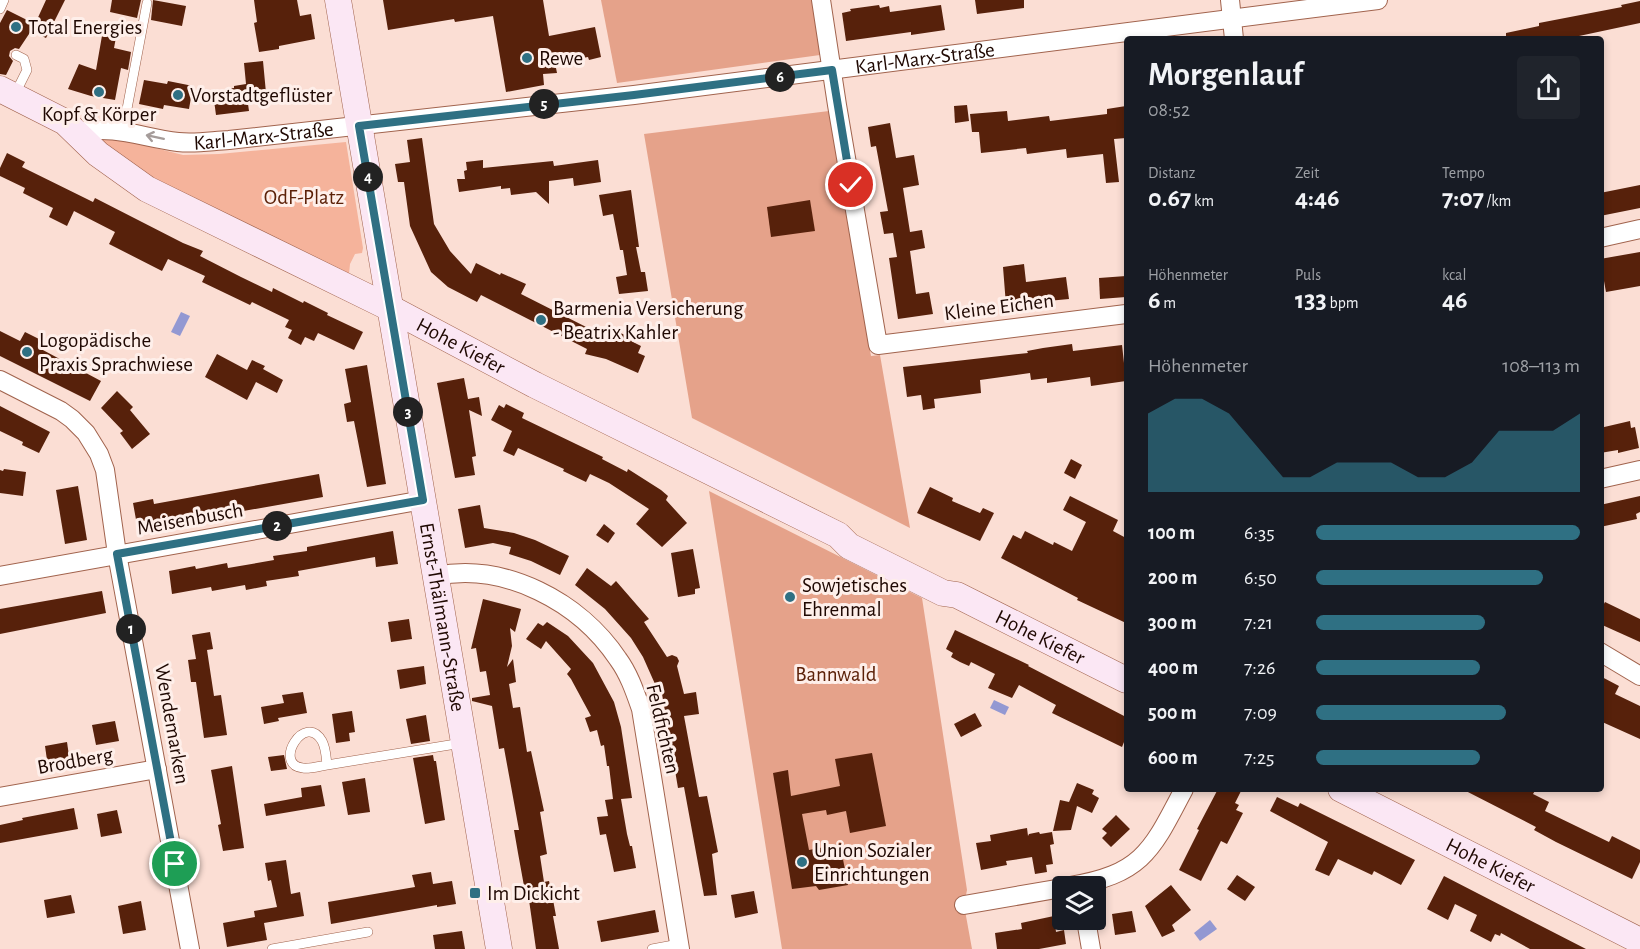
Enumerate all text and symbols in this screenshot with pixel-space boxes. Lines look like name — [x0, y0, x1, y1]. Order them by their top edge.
place label: Total Energies — [28, 17, 142, 38]
marker: Total Energies — [9, 20, 23, 34]
street label: Karl-Marx-Straße — [854, 39, 996, 77]
place label: Rewe — [539, 48, 583, 69]
marker: Rewe — [520, 51, 534, 65]
button: share — [1517, 56, 1580, 119]
text: Morgenlauf — [1148, 59, 1303, 92]
pin: 6 — [765, 62, 795, 92]
text: 6 — [776, 69, 784, 85]
marker: Kopf & Körper — [92, 85, 106, 99]
place label: Vorstadtgeflüster — [190, 85, 333, 106]
marker: Vorstadtgeflüster — [171, 88, 185, 102]
pin: 5 — [529, 89, 559, 119]
text: 5 — [541, 96, 547, 112]
text: 08:52 — [1148, 100, 1190, 120]
place label: Kopf & Körper — [42, 104, 156, 125]
street label: Karl-Marx-Straße — [193, 118, 334, 153]
one-way arrow — [146, 131, 165, 142]
pin — [825, 159, 876, 210]
pin: 4 — [353, 162, 383, 192]
text: Distanz — [1148, 165, 1195, 181]
text: Zeit — [1295, 165, 1319, 181]
text: Tempo — [1442, 165, 1485, 181]
icon: check — [834, 168, 867, 201]
text: 4 — [364, 169, 372, 185]
text: 0.67 — [1148, 185, 1191, 211]
text: 4:46 — [1295, 185, 1340, 211]
text: 7:07 — [1442, 185, 1484, 211]
park label: OdF-Platz — [264, 187, 344, 208]
text: km — [1191, 193, 1214, 209]
text: /km — [1484, 193, 1511, 209]
text: Höhenmeter — [1148, 267, 1228, 283]
text: Puls — [1295, 267, 1321, 283]
text: kcal — [1442, 267, 1466, 283]
text: 6 — [1148, 287, 1161, 313]
text: 133 — [1295, 287, 1327, 313]
text: 46 — [1442, 287, 1468, 313]
street label: Kleine Eichen — [943, 290, 1055, 324]
text: m — [1161, 295, 1176, 311]
text: bpm — [1327, 295, 1358, 311]
place label: Barmenia Versicherung - Beatrix Kahler — [553, 298, 744, 343]
marker: Barmenia Versicherung - Beatrix Kahler — [534, 313, 548, 327]
street label: Hohe Kiefer — [413, 314, 509, 378]
place label: Logopädische Praxis Sprachwiese — [39, 330, 193, 375]
marker: Logopädische Praxis Sprachwiese — [20, 345, 34, 359]
text: Höhenmeter — [1148, 356, 1248, 376]
text: 108–113 m — [1502, 356, 1580, 376]
pin: 3 — [393, 397, 423, 427]
text: 3 — [405, 404, 411, 420]
street label: Meisenbusch — [135, 499, 245, 539]
pin: 2 — [262, 511, 292, 541]
text: 2 — [273, 518, 281, 534]
street label: Ernst-Thälmann-Straße — [416, 521, 469, 713]
text: 100 m — [1148, 523, 1195, 543]
text: 6:35 — [1244, 523, 1275, 543]
text: 200 m — [1148, 568, 1197, 588]
text: 6:50 — [1244, 568, 1277, 588]
place label: Sowjetisches Ehrenmal — [802, 575, 907, 620]
marker: Sowjetisches Ehrenmal — [783, 590, 797, 604]
street label: Hohe Kiefer — [992, 606, 1089, 668]
text: 300 m — [1148, 613, 1197, 633]
text: 7:21 — [1244, 613, 1273, 633]
pin: 1 — [116, 614, 146, 644]
text: 1 — [128, 621, 134, 637]
text: 400 m — [1148, 658, 1198, 678]
text: 7:26 — [1244, 658, 1275, 678]
street label: Wendemarken — [151, 662, 193, 786]
park label: Bannwald — [795, 664, 877, 685]
street label: Feldfichten — [642, 682, 684, 776]
text: 500 m — [1148, 703, 1197, 723]
text: 7:09 — [1244, 703, 1277, 723]
street label: Brodberg — [36, 744, 115, 778]
text: 600 m — [1148, 748, 1198, 768]
text: 7:25 — [1244, 748, 1274, 768]
street label: Hohe Kiefer — [1443, 834, 1539, 897]
pin — [149, 838, 200, 889]
place label: Union Sozialer Einrichtungen — [814, 840, 932, 885]
icon: arrive — [158, 847, 191, 880]
marker: Union Sozialer Einrichtungen — [795, 855, 809, 869]
map controls — [1052, 876, 1106, 930]
button: layers — [1052, 876, 1106, 930]
place label: Im Dickicht — [487, 883, 580, 904]
marker: Im Dickicht — [468, 886, 482, 900]

